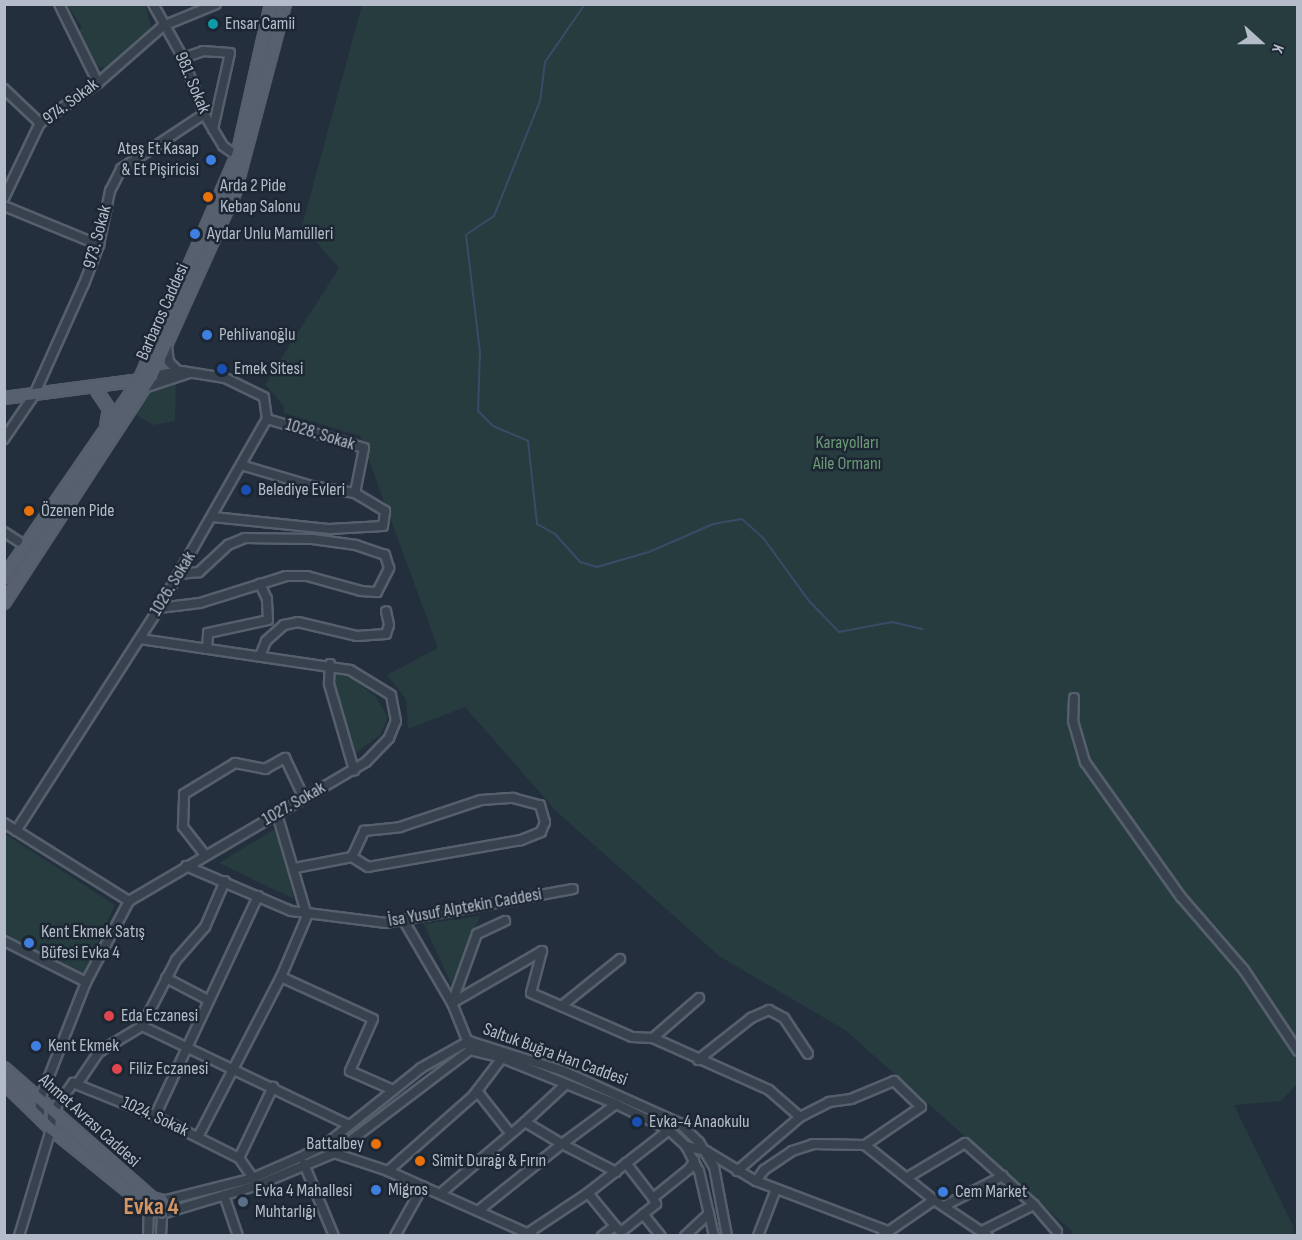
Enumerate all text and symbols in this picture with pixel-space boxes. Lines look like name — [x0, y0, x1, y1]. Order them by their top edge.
north arrow — [1230, 12, 1290, 72]
place label: Ensar Camii — [225, 13, 295, 35]
marker: Ensar Camii — [206, 17, 220, 31]
text: K — [1267, 42, 1288, 56]
street label: 981. Sokak — [169, 49, 215, 117]
street label: 974. Sokak — [39, 74, 103, 130]
place label: Ateş Et Kasap & Et Pişiricisi — [118, 139, 199, 182]
marker: Ateş Et Kasap & Et Pişiricisi — [204, 153, 218, 167]
place label: Arda 2 Pide Kebap Salonu — [220, 176, 300, 219]
marker: Arda 2 Pide Kebap Salonu — [201, 190, 215, 204]
street label: 973. Sokak — [79, 203, 117, 271]
place label: Aydar Unlu Mamülleri — [207, 223, 333, 245]
marker: Aydar Unlu Mamülleri — [188, 227, 202, 241]
street label: Barbaros Caddesi — [132, 260, 194, 364]
place label: Pehlivanoğlu — [219, 324, 295, 346]
marker: Pehlivanoğlu — [200, 328, 214, 342]
place label: Emek Sitesi — [234, 358, 303, 380]
marker: Emek Sitesi — [215, 362, 229, 376]
street label: 1028. Sokak — [283, 414, 357, 456]
park label: Karayolları Aile Ormanı — [813, 433, 881, 476]
place label: Belediye Evleri — [258, 479, 345, 501]
marker: Belediye Evleri — [239, 483, 253, 497]
place label: Özenen Pide — [41, 500, 115, 522]
marker: Özenen Pide — [22, 504, 36, 518]
street label: 1026. Sokak — [145, 548, 201, 620]
street label: 1027. Sokak — [259, 777, 329, 831]
street label: İsa Yusuf Alptekin Caddesi — [386, 884, 544, 932]
place label: Kent Ekmek Satış Büfesi Evka 4 — [41, 922, 145, 964]
marker: Kent Ekmek Satış Büfesi Evka 4 — [22, 936, 36, 950]
place label: Eda Eczanesi — [121, 1005, 198, 1027]
marker: Eda Eczanesi — [102, 1009, 116, 1023]
street label: Saltuk Buğra Han Caddesi — [480, 1019, 630, 1091]
place label: Kent Ekmek — [48, 1035, 119, 1057]
marker: Kent Ekmek — [29, 1039, 43, 1053]
place label: Filiz Eczanesi — [129, 1058, 208, 1080]
marker: Filiz Eczanesi — [110, 1062, 124, 1076]
street label: Ahmet Avrası Caddesi — [34, 1070, 144, 1172]
street label: 1024. Sokak — [118, 1092, 192, 1142]
place label: Evka-4 Anaokulu — [649, 1111, 750, 1133]
marker: Evka-4 Anaokulu — [630, 1115, 644, 1129]
place label: Battalbey — [306, 1133, 364, 1155]
marker: Battalbey — [369, 1137, 383, 1151]
place label: Simit Durağı & Fırın — [432, 1150, 546, 1172]
marker: Simit Durağı & Fırın — [413, 1154, 427, 1168]
place label: Migros — [388, 1179, 428, 1201]
place label: Evka 4 Mahallesi Muhtarlığı — [255, 1181, 352, 1224]
place label: Cem Market — [955, 1181, 1027, 1203]
marker: Migros — [369, 1183, 383, 1197]
marker: Cem Market — [936, 1185, 950, 1199]
district label: Evka 4 — [123, 1193, 179, 1221]
marker: Evka 4 Mahallesi Muhtarlığı — [236, 1195, 250, 1209]

